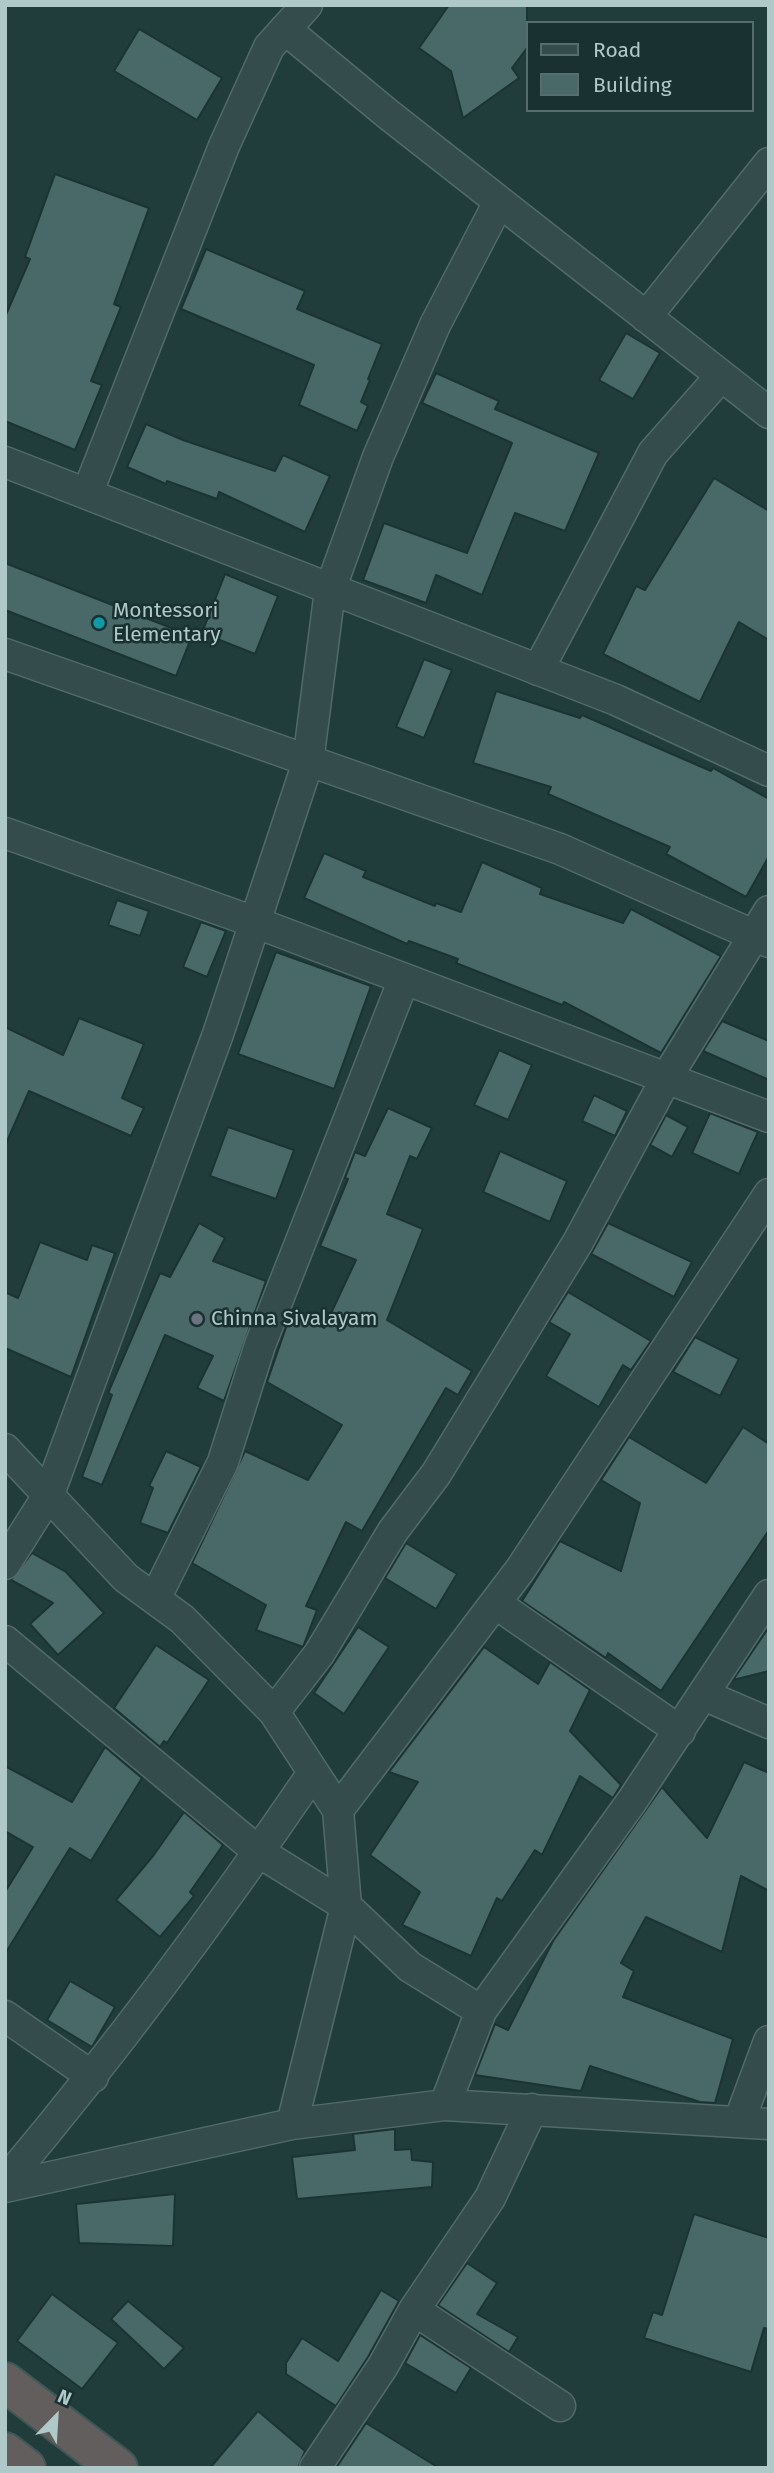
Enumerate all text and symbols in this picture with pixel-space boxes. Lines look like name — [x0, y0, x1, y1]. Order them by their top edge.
legend — [526, 21, 753, 112]
text: Road — [593, 37, 641, 63]
text: Building — [593, 72, 672, 98]
place label: Montessori Elementary — [113, 598, 221, 648]
marker: Montessori Elementary — [91, 615, 107, 631]
place label: Chinna Sivalayam — [211, 1306, 378, 1332]
marker: Chinna Sivalayam — [189, 1311, 205, 1327]
north arrow — [21, 2382, 91, 2452]
text: N — [54, 2384, 75, 2410]

